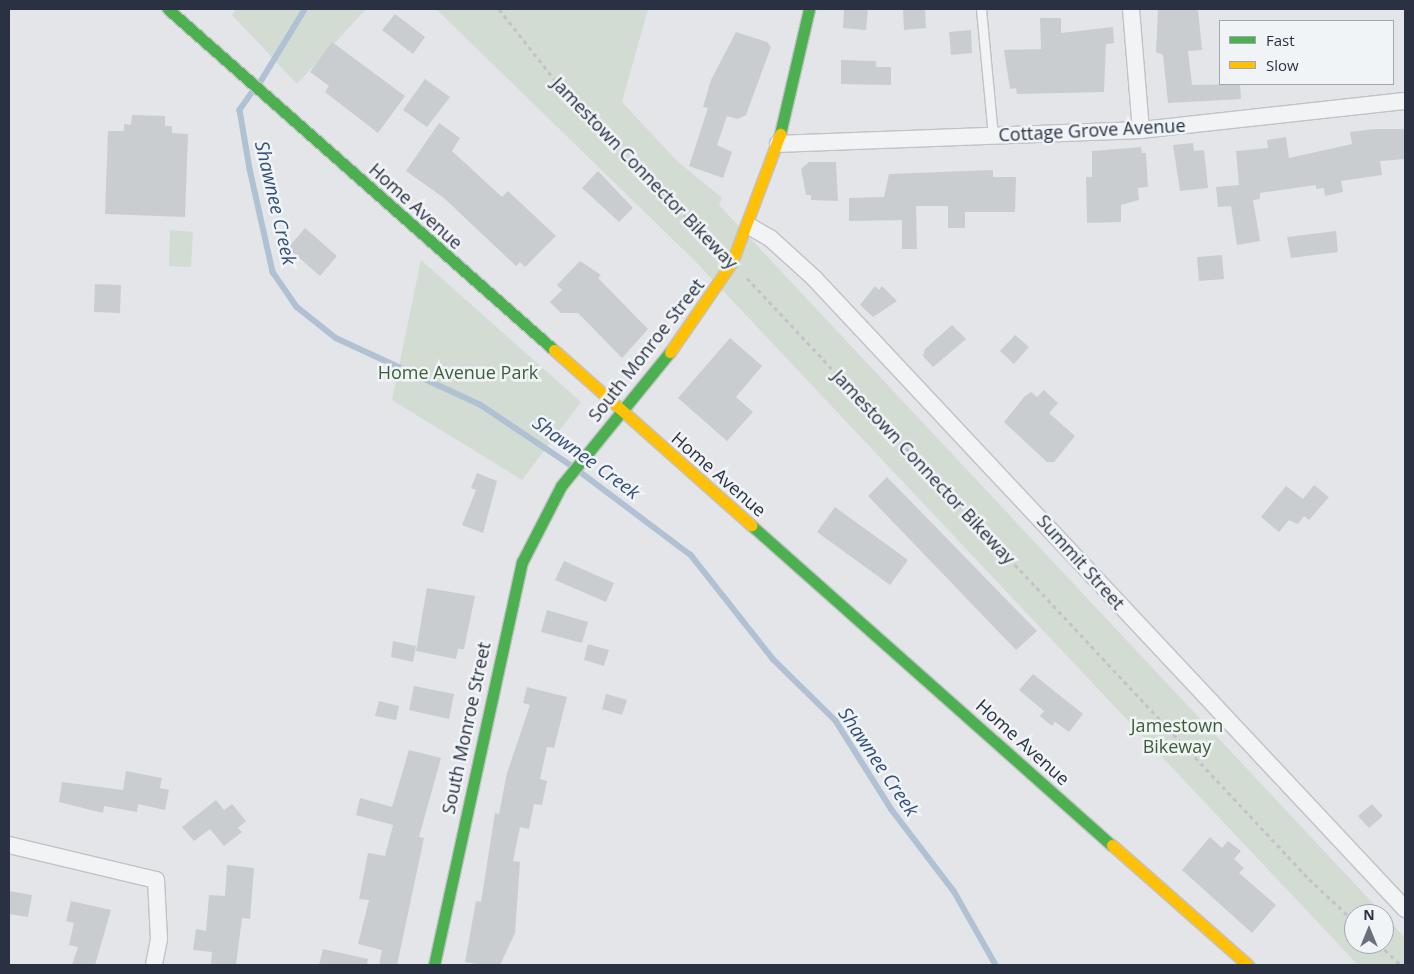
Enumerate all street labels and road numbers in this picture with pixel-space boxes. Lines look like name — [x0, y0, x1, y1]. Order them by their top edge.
street label: Jamestown Connector Bikeway — [548, 73, 742, 273]
street label: Cottage Grove Avenue — [998, 114, 1186, 146]
street label: Home Avenue — [365, 158, 467, 254]
street label: South Monroe Street — [584, 274, 708, 426]
street label: Jamestown Connector Bikeway — [828, 365, 1020, 569]
street label: Home Avenue — [667, 427, 771, 521]
street label: Summit Street — [1033, 510, 1129, 614]
street label: South Monroe Street — [437, 640, 495, 816]
street label: Home Avenue — [972, 694, 1074, 790]

